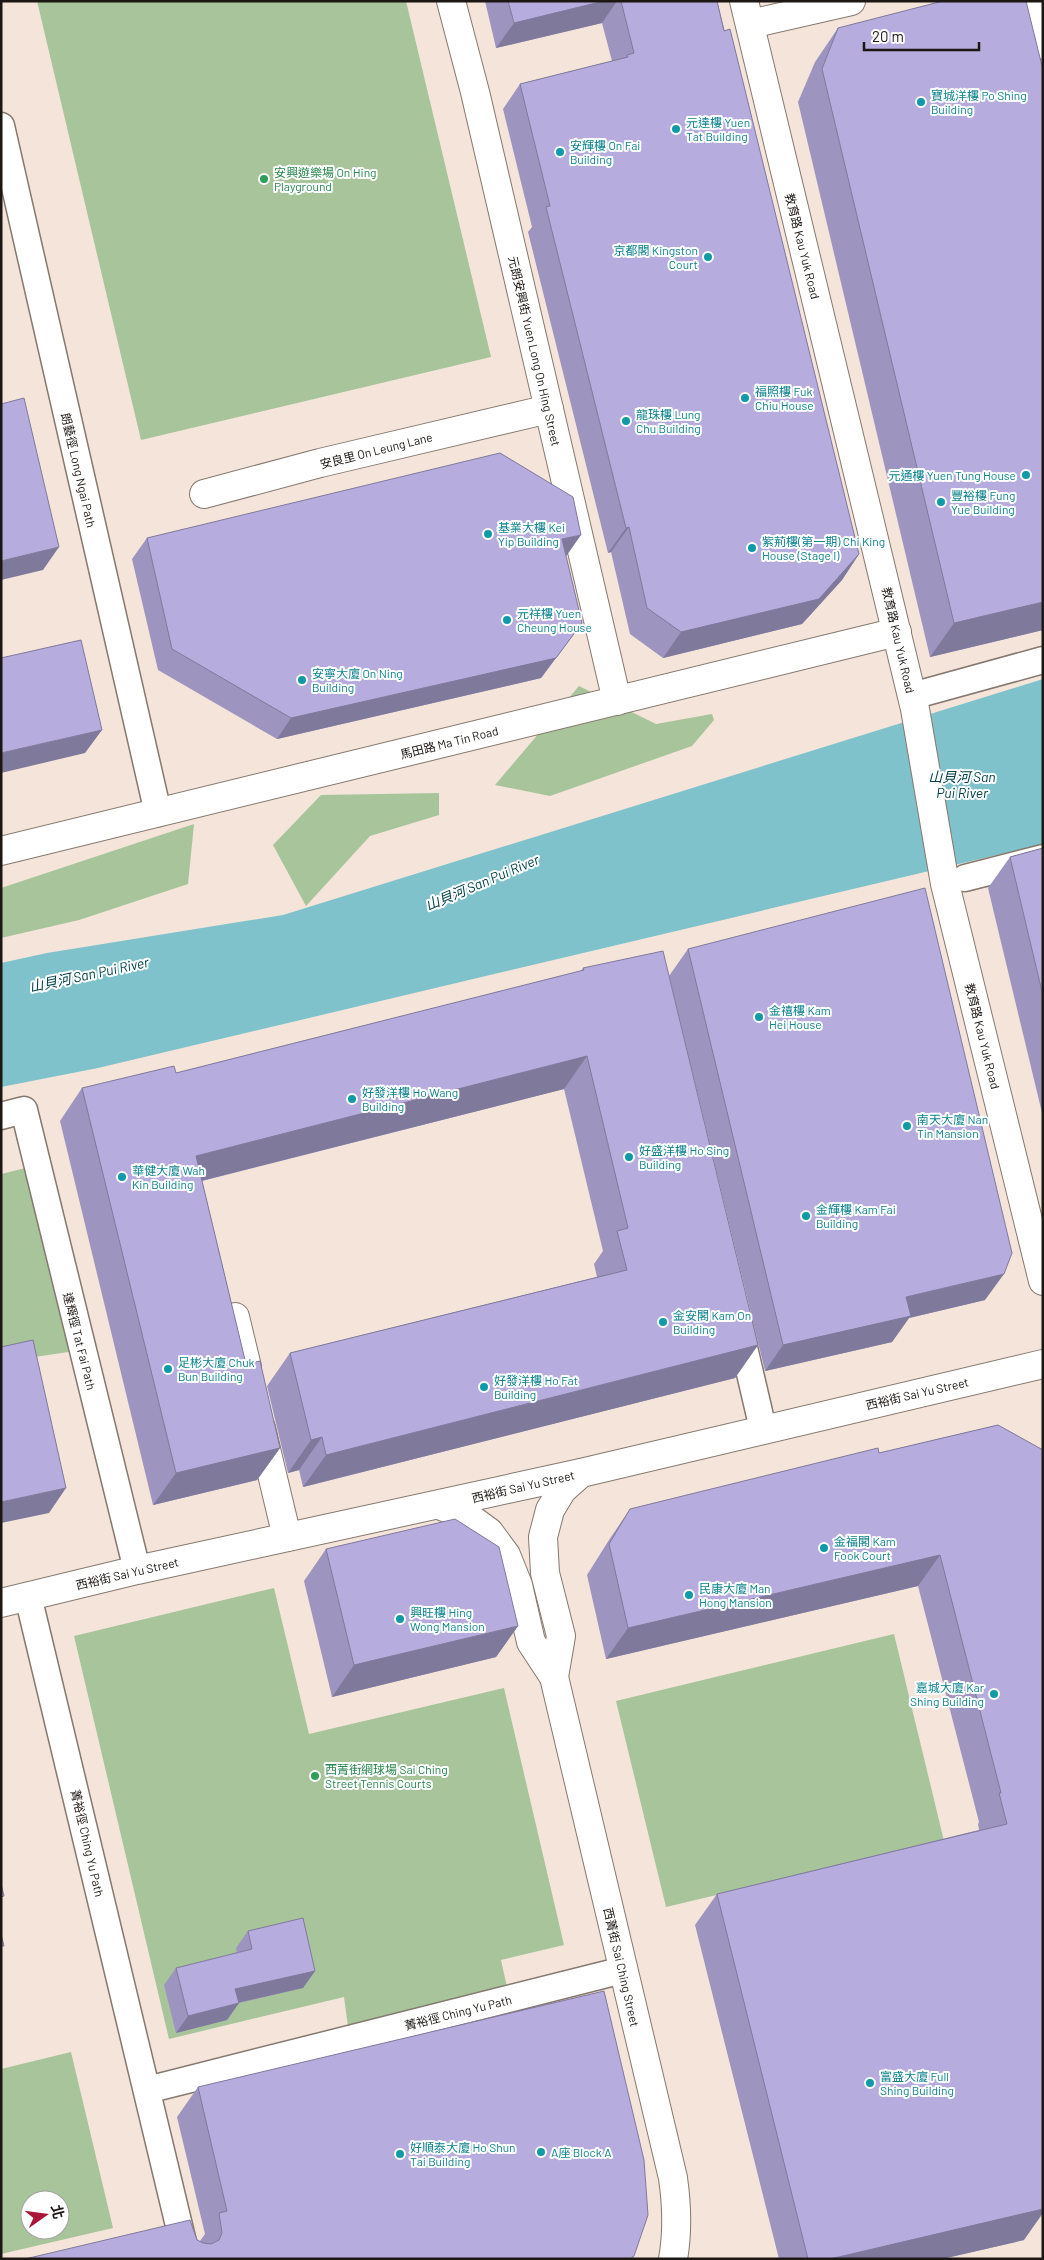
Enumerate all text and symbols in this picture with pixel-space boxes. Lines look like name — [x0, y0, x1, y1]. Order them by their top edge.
scale bar — [864, 20, 979, 52]
text: 20 m — [872, 27, 904, 45]
place label: 寶城洋樓 Po Shing Building — [931, 88, 1027, 116]
marker: 寶城洋樓 Po Shing Building — [915, 96, 927, 108]
place label: 元達樓 Yuen Tat Building — [686, 115, 750, 143]
marker: 元達樓 Yuen Tat Building — [670, 123, 682, 135]
place label: 安輝樓 On Fai Building — [570, 138, 640, 166]
marker: 安輝樓 On Fai Building — [554, 146, 566, 158]
place label: 安興遊樂場 On Hing Playground — [274, 165, 377, 193]
marker: 安興遊樂場 On Hing Playground — [258, 173, 270, 185]
street label: 教育路 Kau Yuk Road — [783, 192, 823, 300]
place label: 京都閣 Kingston Court — [613, 243, 698, 271]
marker: 京都閣 Kingston Court — [702, 251, 714, 263]
street label: 元朗安興街 Yuen Long On Hing Street — [506, 255, 564, 447]
place label: 福照樓 Fuk Chiu House — [755, 384, 814, 412]
marker: 福照樓 Fuk Chiu House — [739, 392, 751, 404]
place label: 龍珠樓 Lung Chu Building — [636, 407, 701, 435]
street label: 朗藝徑 Long Ngai Path — [59, 411, 99, 529]
marker: 龍珠樓 Lung Chu Building — [620, 415, 632, 427]
street label: 安良里 On Leung Lane — [318, 429, 434, 471]
place label: 元通樓 Yuen Tung House — [888, 468, 1016, 482]
marker: 元通樓 Yuen Tung House — [1020, 469, 1032, 481]
place label: 豐裕樓 Fung Yue Building — [951, 488, 1015, 516]
marker: 豐裕樓 Fung Yue Building — [935, 496, 947, 508]
place label: 基業大樓 Kei Yip Building — [498, 520, 565, 548]
marker: 基業大樓 Kei Yip Building — [482, 528, 494, 540]
place label: 紫荊樓(第一期) Chi King House (Stage I) — [762, 534, 885, 562]
marker: 紫荊樓(第一期) Chi King House (Stage I) — [746, 542, 758, 554]
street label: 教育路 Kau Yuk Road — [880, 586, 918, 694]
place label: 元祥樓 Yuen Cheung House — [517, 606, 592, 634]
marker: 元祥樓 Yuen Cheung House — [501, 614, 513, 626]
place label: 安寧大廈 On Ning Building — [312, 666, 403, 694]
marker: 安寧大廈 On Ning Building — [296, 674, 308, 686]
street label: 馬田路 Ma Tin Road — [398, 723, 500, 761]
water label: 山貝河 San Pui River — [928, 768, 996, 801]
water label: 山貝河 San Pui River — [423, 850, 542, 914]
water label: 山貝河 San Pui River — [28, 953, 151, 995]
street label: 教育路 Kau Yuk Road — [963, 982, 1003, 1090]
place label: 金禧樓 Kam Hei House — [769, 1003, 831, 1031]
marker: 金禧樓 Kam Hei House — [753, 1011, 765, 1023]
place label: 好發洋樓 Ho Wang Building — [362, 1085, 458, 1113]
marker: 好發洋樓 Ho Wang Building — [346, 1093, 358, 1105]
place label: 南天大廈 Nan Tin Mansion — [917, 1112, 988, 1140]
marker: 南天大廈 Nan Tin Mansion — [901, 1120, 913, 1132]
place label: 好盛洋樓 Ho Sing Building — [639, 1143, 729, 1171]
marker: 好盛洋樓 Ho Sing Building — [623, 1151, 635, 1163]
place label: 華健大廈 Wah Kin Building — [132, 1163, 205, 1191]
marker: 華健大廈 Wah Kin Building — [116, 1171, 128, 1183]
place label: 金輝樓 Kam Fai Building — [816, 1202, 896, 1230]
marker: 金輝樓 Kam Fai Building — [800, 1210, 812, 1222]
street label: 達輝徑 Tat Fai Path — [61, 1291, 99, 1391]
place label: 金安閣 Kam On Building — [673, 1308, 751, 1336]
marker: 金安閣 Kam On Building — [657, 1316, 669, 1328]
place label: 足彬大廈 Chuk Bun Building — [178, 1355, 255, 1383]
marker: 足彬大廈 Chuk Bun Building — [162, 1363, 174, 1375]
place label: 好發洋樓 Ho Fat Building — [494, 1373, 578, 1401]
street label: 西裕街 Sai Yu Street — [864, 1374, 970, 1412]
marker: 好發洋樓 Ho Fat Building — [478, 1381, 490, 1393]
street label: 西裕街 Sai Yu Street — [470, 1467, 576, 1505]
place label: 金福閣 Kam Fook Court — [834, 1534, 896, 1562]
marker: 金福閣 Kam Fook Court — [818, 1542, 830, 1554]
street label: 西裕街 Sai Yu Street — [74, 1554, 180, 1592]
place label: 民康大廈 Man Hong Mansion — [699, 1581, 772, 1609]
marker: 民康大廈 Man Hong Mansion — [683, 1589, 695, 1601]
place label: 興旺樓 Hing Wong Mansion — [410, 1605, 485, 1633]
marker: 興旺樓 Hing Wong Mansion — [394, 1613, 406, 1625]
place label: 嘉城大廈 Kar Shing Building — [910, 1680, 985, 1708]
marker: 嘉城大廈 Kar Shing Building — [988, 1688, 1000, 1700]
place label: 西菁街網球場 Sai Ching Street Tennis Courts — [325, 1762, 448, 1790]
marker: 西菁街網球場 Sai Ching Street Tennis Courts — [309, 1770, 321, 1782]
street label: 菁裕徑 Ching Yu Path — [69, 1788, 107, 1898]
street label: 西菁街 Sai Ching Street — [601, 1906, 643, 2028]
street label: 菁裕徑 Ching Yu Path — [403, 1992, 513, 2032]
place label: 富盛大廈 Full Shing Building — [880, 2069, 954, 2097]
marker: 富盛大廈 Full Shing Building — [864, 2077, 876, 2089]
place label: 好順泰大廈 Ho Shun Tai Building — [410, 2140, 516, 2168]
place label: A座 Block A — [551, 2145, 611, 2159]
marker: A座 Block A — [535, 2146, 547, 2158]
marker: 好順泰大廈 Ho Shun Tai Building — [394, 2148, 406, 2160]
north arrow — [20, 2190, 70, 2240]
text: 北 — [48, 2203, 68, 2221]

